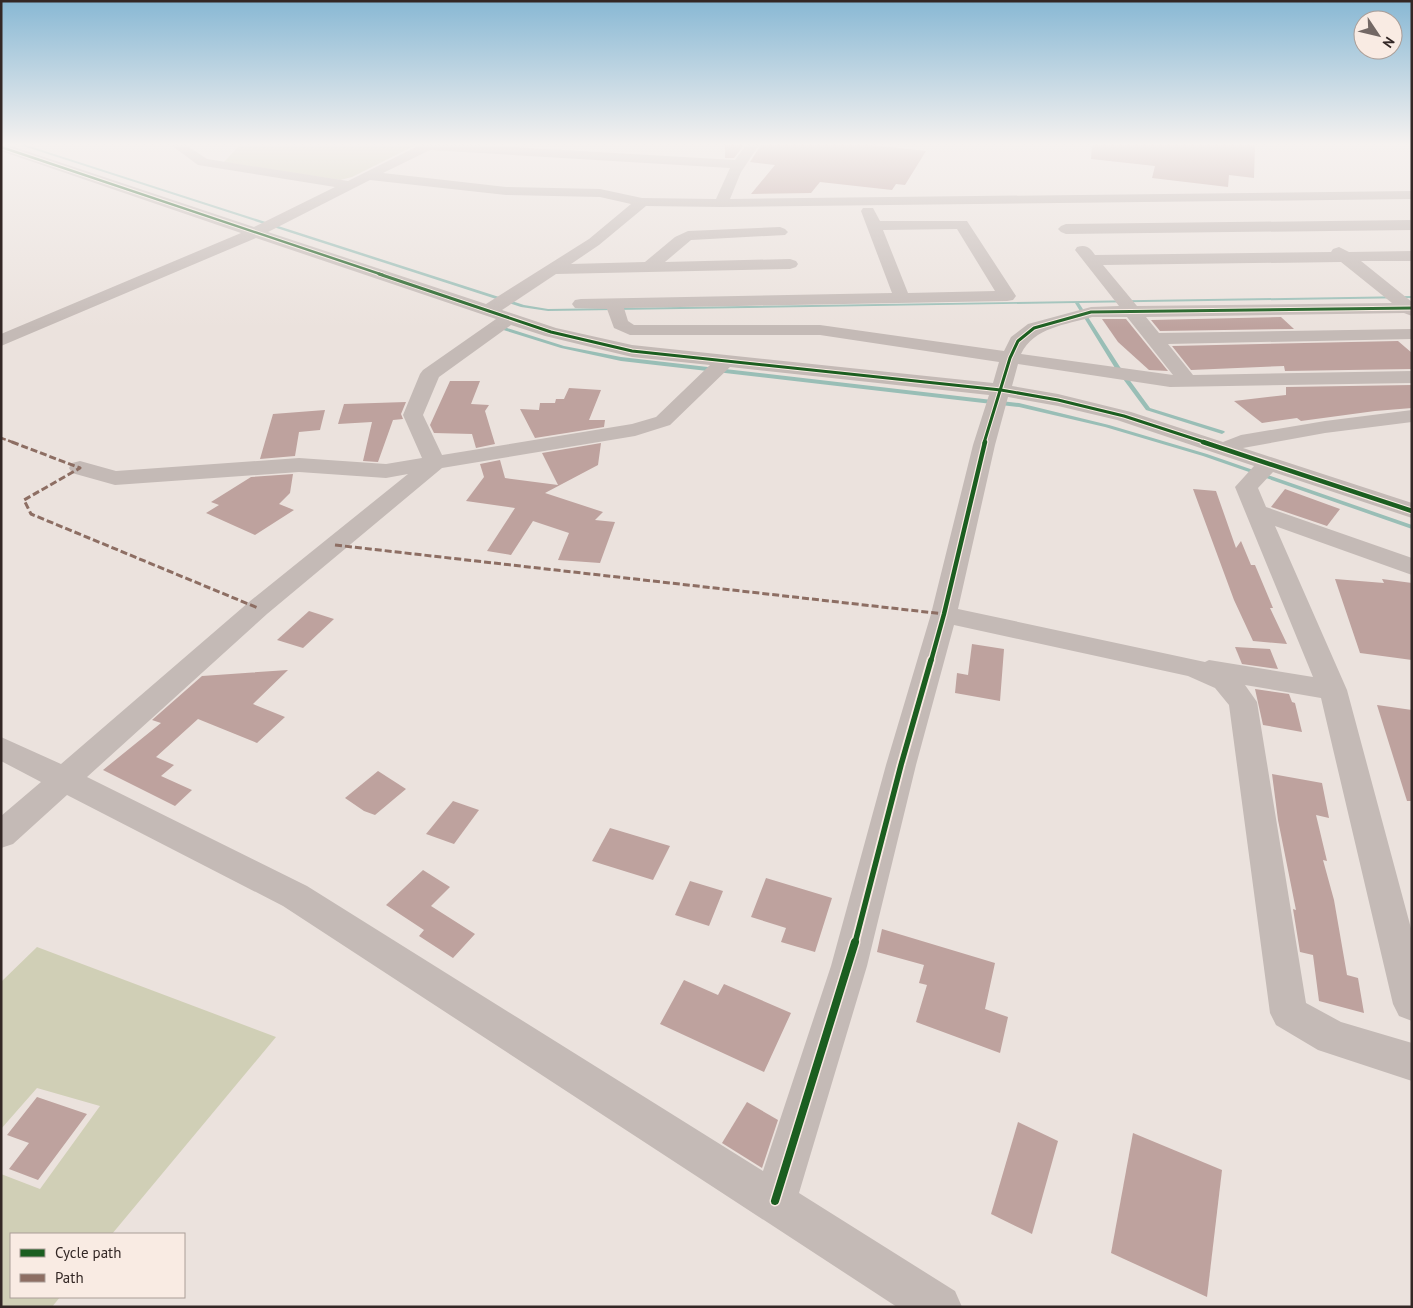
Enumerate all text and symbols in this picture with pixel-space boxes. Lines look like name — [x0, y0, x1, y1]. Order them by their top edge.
north arrow — [1353, 10, 1403, 60]
text: N — [1379, 34, 1399, 51]
legend — [10, 1233, 185, 1298]
text: Cycle path — [55, 1243, 121, 1262]
text: Path — [55, 1268, 84, 1287]

